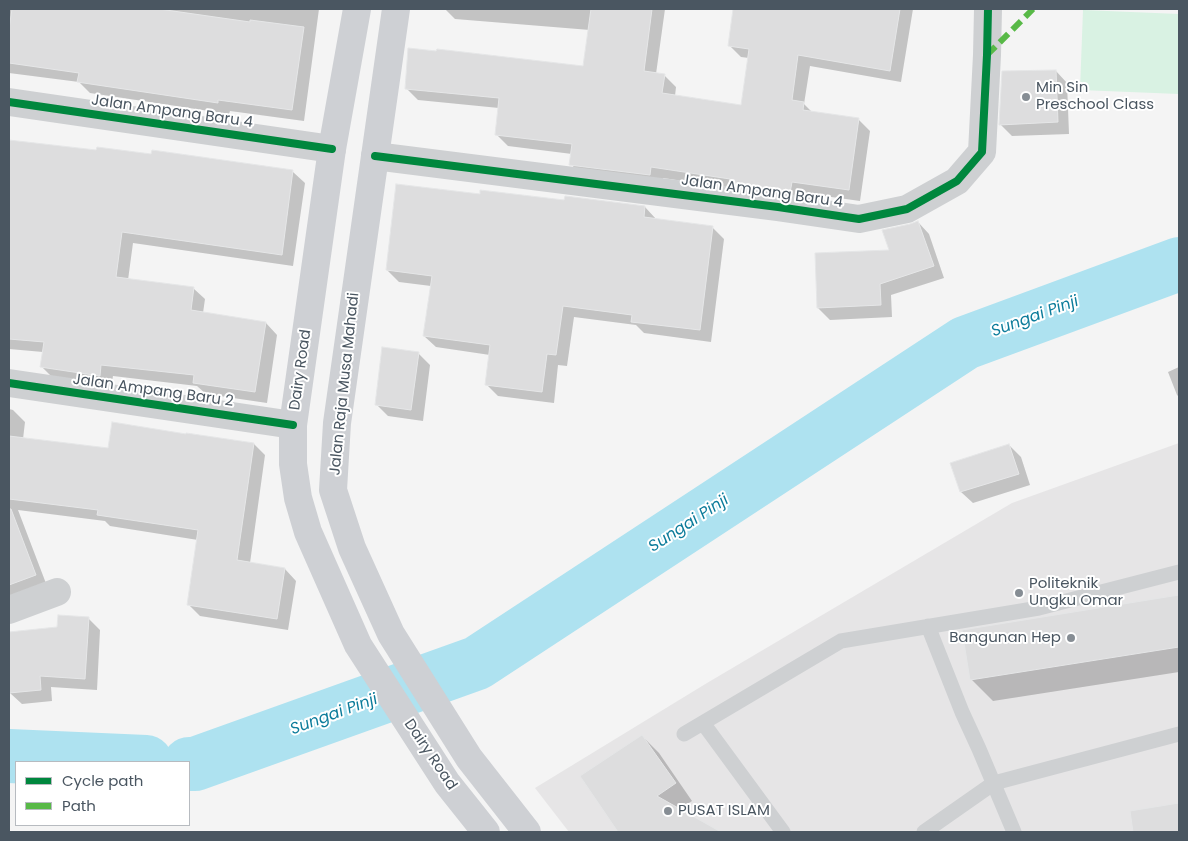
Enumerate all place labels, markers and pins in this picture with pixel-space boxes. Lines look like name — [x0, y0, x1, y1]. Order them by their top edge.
place label: Min Sin Preschool Class — [1036, 79, 1154, 114]
marker: Min Sin Preschool Class — [1020, 91, 1032, 103]
place label: Politeknik Ungku Omar — [1029, 575, 1123, 610]
marker: Politeknik Ungku Omar — [1013, 587, 1025, 599]
place label: Bangunan Hep — [949, 629, 1061, 647]
marker: Bangunan Hep — [1065, 632, 1077, 644]
place label: PUSAT ISLAM — [678, 802, 770, 820]
marker: PUSAT ISLAM — [662, 805, 674, 817]

